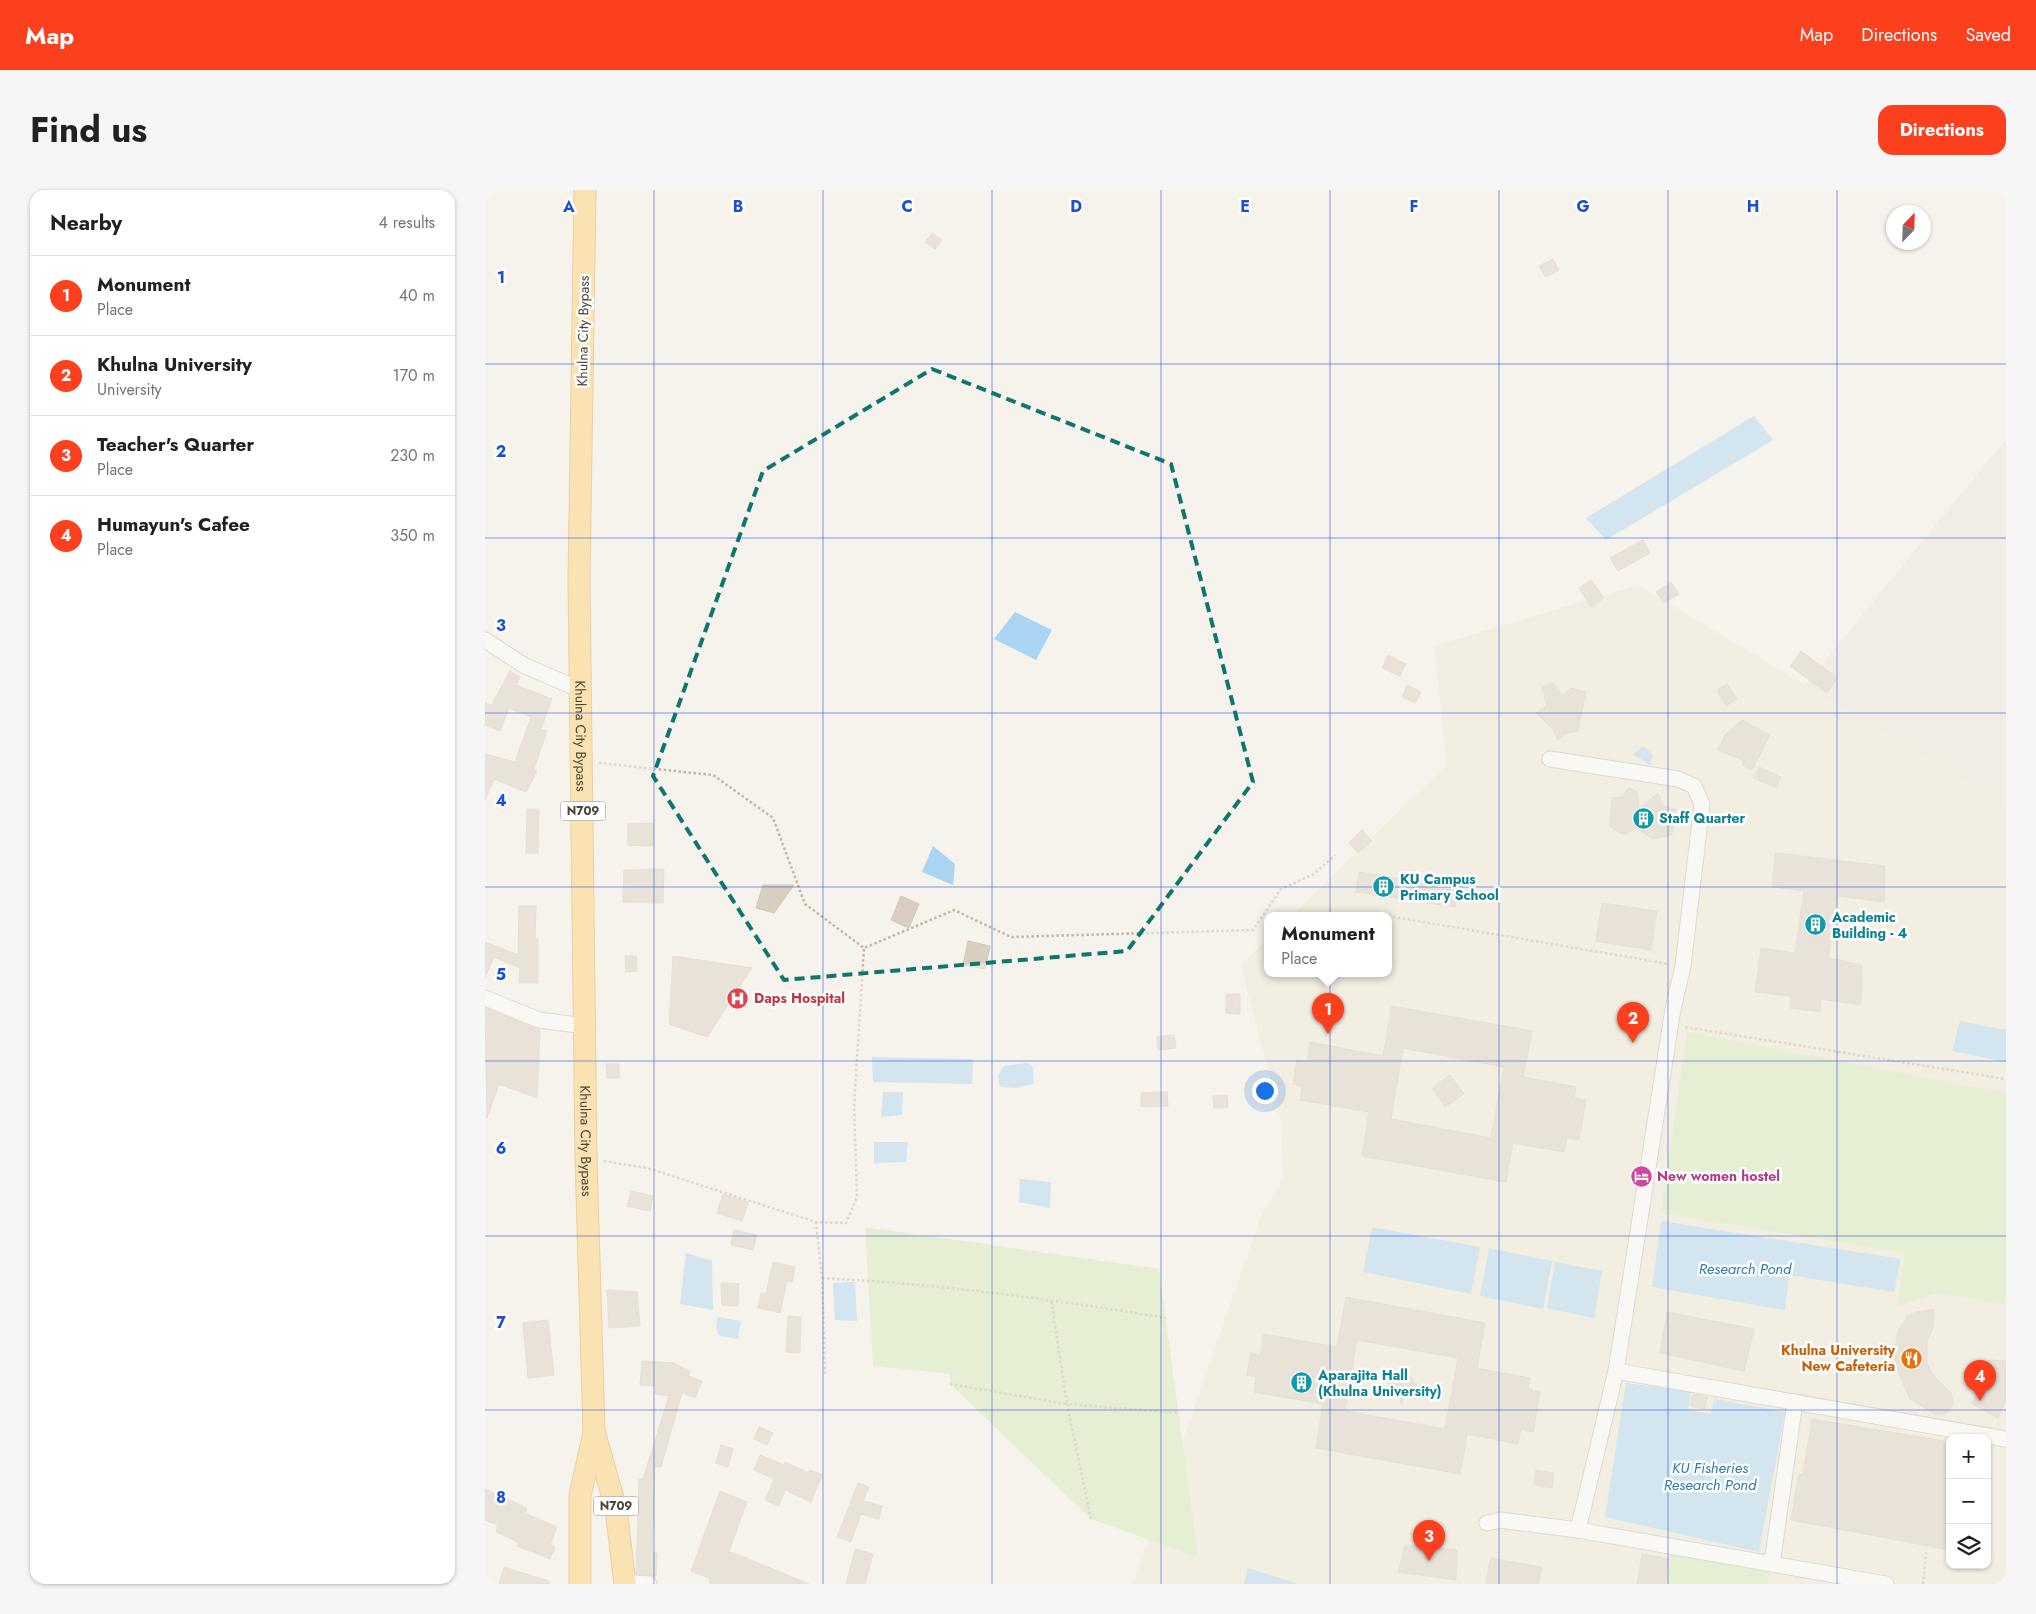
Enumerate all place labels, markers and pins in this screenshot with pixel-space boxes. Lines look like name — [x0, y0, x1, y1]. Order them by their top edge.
building icon: Staff Quarter — [1631, 806, 1655, 830]
place label: Staff Quarter — [1659, 808, 1745, 828]
place label: KU Campus Primary School — [1400, 869, 1499, 905]
building icon: KU Campus Primary School — [1372, 875, 1396, 899]
place label: Academic Building - 4 — [1831, 907, 1908, 943]
building icon: Academic Building - 4 — [1804, 913, 1828, 937]
hospital icon: Daps Hospital — [726, 986, 750, 1010]
place label: Daps Hospital — [754, 988, 845, 1008]
pin: 1 — [1312, 993, 1344, 1034]
pin: 2 — [1617, 1002, 1649, 1043]
hotel icon: New women hostel — [1629, 1164, 1653, 1188]
place label: New women hostel — [1657, 1166, 1780, 1186]
place label: Khulna University New Cafeteria — [1781, 1340, 1896, 1376]
restaurant icon: Khulna University New Cafeteria — [1899, 1346, 1923, 1370]
pin: 4 — [1964, 1360, 1996, 1401]
place label: Aparajita Hall (Khulna University) — [1317, 1365, 1442, 1401]
building icon: Aparajita Hall (Khulna University) — [1290, 1371, 1314, 1395]
pin: 3 — [1413, 1520, 1445, 1561]

